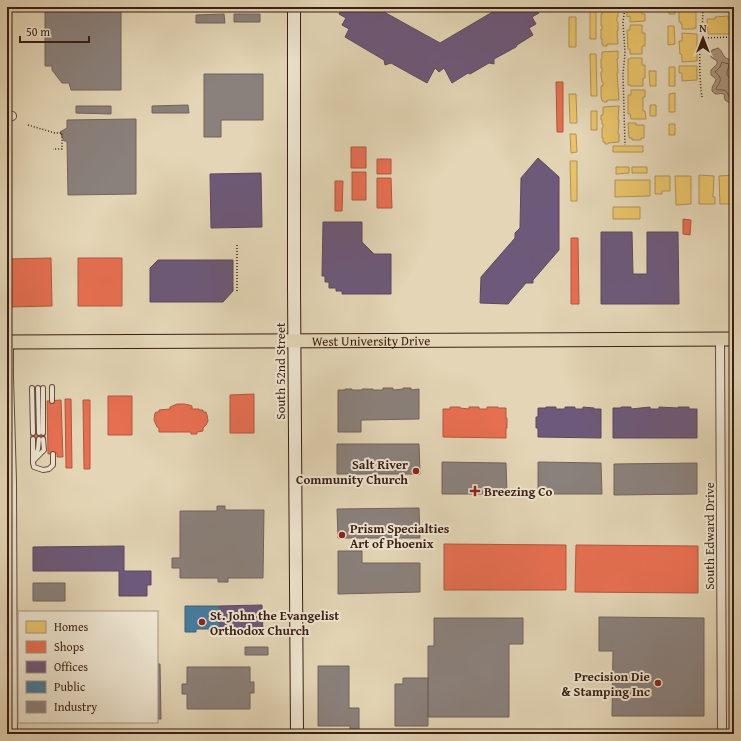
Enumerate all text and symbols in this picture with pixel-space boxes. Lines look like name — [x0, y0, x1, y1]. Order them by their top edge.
scale bar — [20, 18, 89, 44]
north arrow — [683, 18, 723, 58]
text: N — [699, 20, 707, 36]
text: 50 m — [26, 23, 50, 40]
street label: South 52nd Street — [271, 322, 290, 420]
street label: West University Drive — [312, 331, 430, 350]
place label: Salt River Community Church — [296, 455, 408, 489]
marker: Salt River Community Church — [411, 466, 421, 476]
place label: Breezing Co — [484, 482, 553, 501]
street label: South Edward Drive — [700, 482, 719, 590]
marker: Breezing Co — [469, 485, 481, 497]
place label: Prism Specialties Art of Phoenix — [350, 519, 450, 553]
marker: Prism Specialties Art of Phoenix — [337, 530, 347, 540]
place label: St. John the Evangelist Orthodox Church — [210, 606, 339, 640]
legend — [18, 611, 158, 723]
marker: St. John the Evangelist Orthodox Church — [197, 617, 207, 627]
text: Homes — [54, 618, 89, 635]
text: Shops — [54, 638, 84, 655]
text: Offices — [54, 658, 88, 675]
place label: Precision Die & Stamping Inc — [562, 667, 650, 701]
text: Public — [54, 678, 86, 695]
marker: Precision Die & Stamping Inc — [653, 678, 663, 688]
text: Industry — [54, 698, 97, 715]

